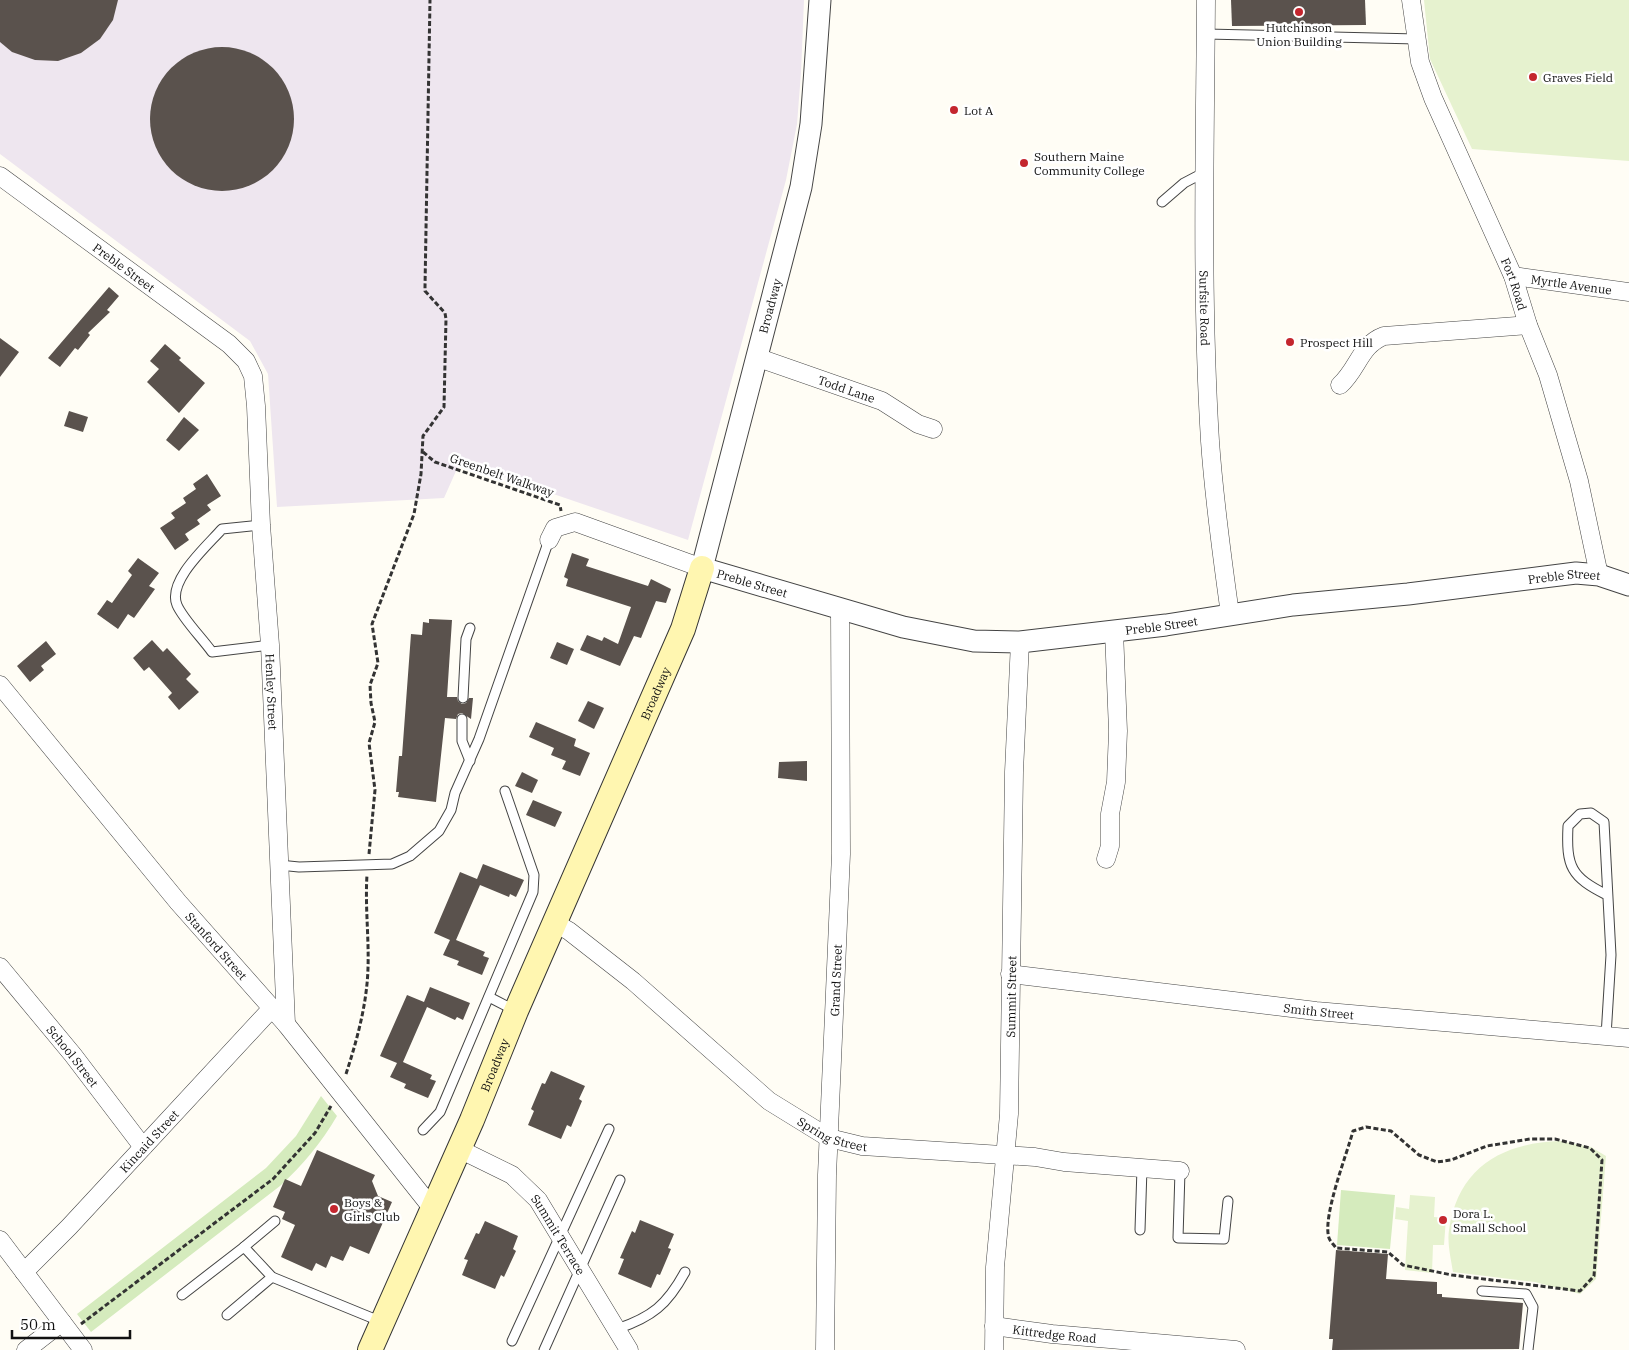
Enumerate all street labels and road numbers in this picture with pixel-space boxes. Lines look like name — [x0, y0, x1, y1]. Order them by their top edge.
street label: Preble Street — [90, 239, 158, 295]
street label: Fort Road — [1498, 255, 1531, 312]
street label: Surfsite Road — [1197, 270, 1213, 346]
street label: Myrtle Avenue — [1530, 271, 1613, 297]
street label: Broadway — [755, 276, 785, 335]
street label: Todd Lane — [816, 372, 877, 406]
street label: Greenbelt Walkway — [448, 450, 557, 500]
street label: Preble Street — [715, 565, 789, 600]
street label: Preble Street — [1527, 565, 1601, 586]
street label: Preble Street — [1124, 613, 1199, 637]
street label: Henley Street — [263, 653, 281, 730]
street label: Broadway — [637, 664, 673, 722]
street label: Stanford Street — [183, 909, 251, 983]
street label: Grand Street — [826, 944, 845, 1017]
street label: Summit Street — [1003, 956, 1019, 1038]
street label: Smith Street — [1283, 1000, 1355, 1022]
street label: School Street — [44, 1022, 102, 1090]
street label: Broadway — [477, 1036, 512, 1094]
street label: Kincaid Street — [116, 1106, 182, 1175]
street label: Spring Street — [795, 1113, 867, 1154]
street label: Summit Terrace — [529, 1190, 589, 1277]
street label: Kittredge Road — [1012, 1321, 1097, 1345]

